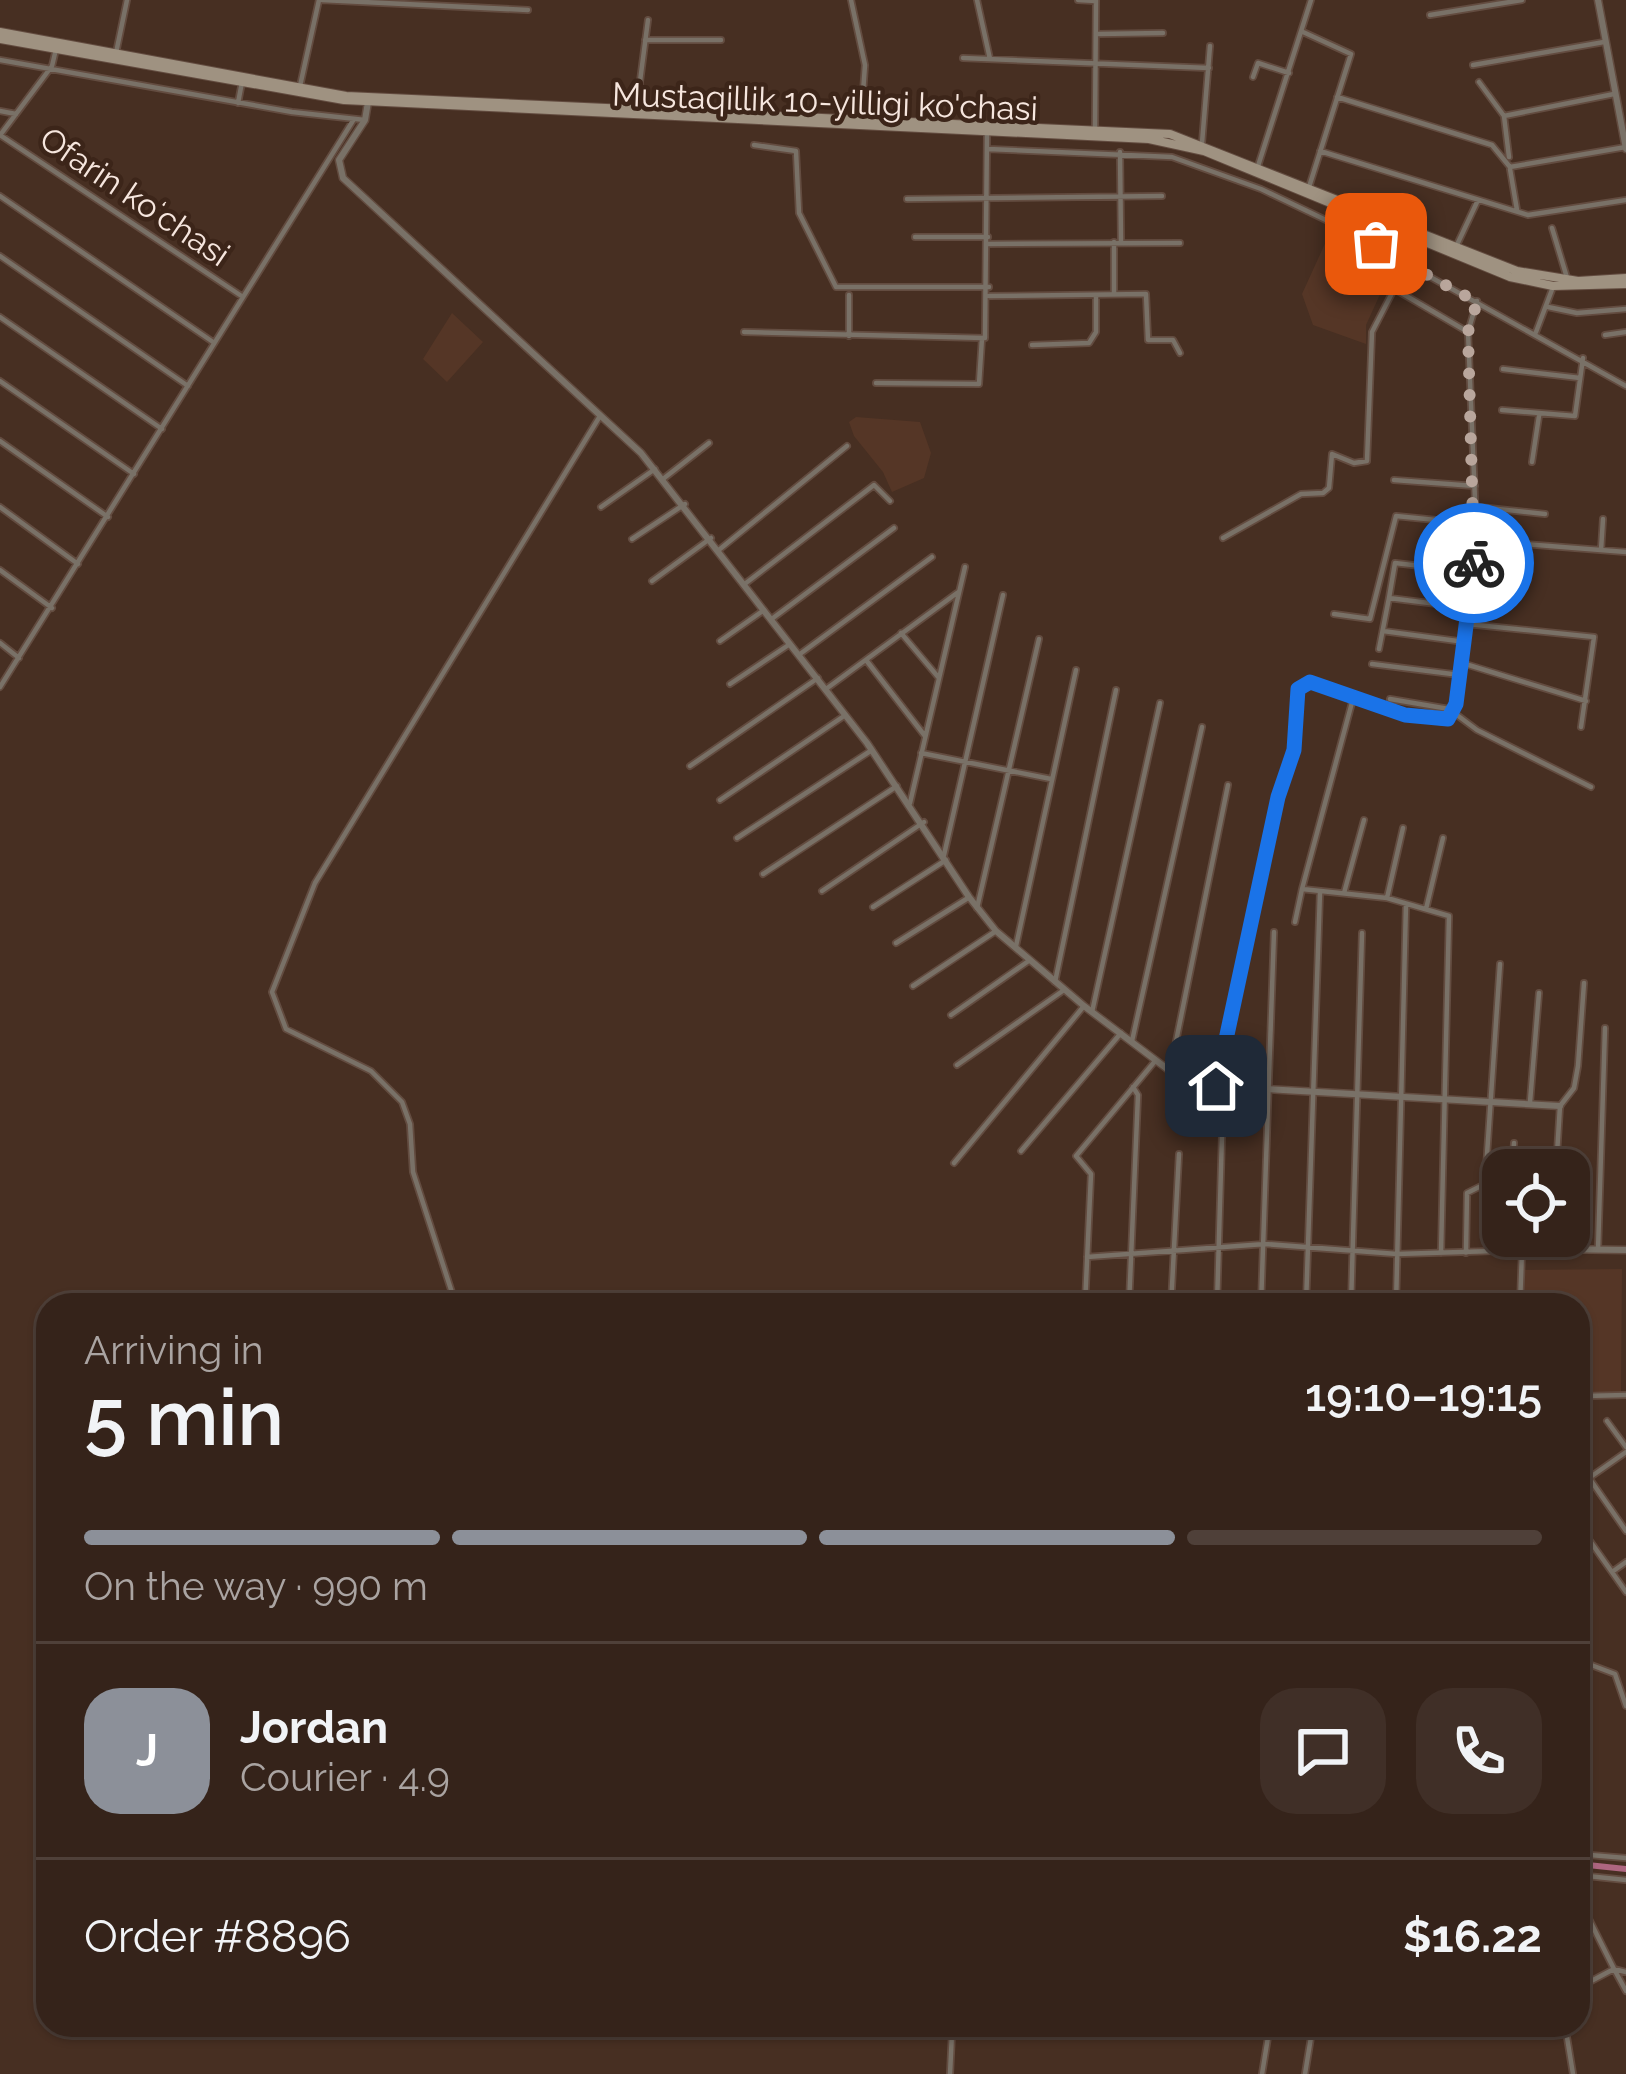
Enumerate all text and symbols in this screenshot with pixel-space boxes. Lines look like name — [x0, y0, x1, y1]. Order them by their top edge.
street label: Mustaqillik 10-yilligi ko'chasi — [612, 75, 1038, 128]
street label: Ofarin koʻchasi — [33, 119, 237, 274]
pin — [1325, 193, 1427, 295]
icon: bag — [1343, 211, 1409, 277]
courier — [1414, 503, 1534, 623]
icon: bike — [1441, 530, 1507, 596]
pin — [1165, 1035, 1267, 1137]
icon: home — [1183, 1053, 1249, 1119]
map controls — [1482, 1149, 1590, 1257]
button: locate — [1482, 1149, 1590, 1257]
text: Arriving in — [84, 1327, 264, 1373]
text: 19:10–19:15 — [1305, 1369, 1542, 1422]
text: 5 min — [84, 1372, 284, 1463]
text: On the way · 990 m — [84, 1563, 428, 1609]
button: chat — [1260, 1688, 1386, 1814]
button: phone — [1416, 1688, 1542, 1814]
text: Jordan — [240, 1701, 388, 1754]
text: J — [136, 1724, 158, 1777]
text: Courier · 4.9 — [240, 1754, 450, 1800]
text: Order #8896 — [84, 1910, 351, 1963]
text: $16.22 — [1403, 1910, 1542, 1963]

